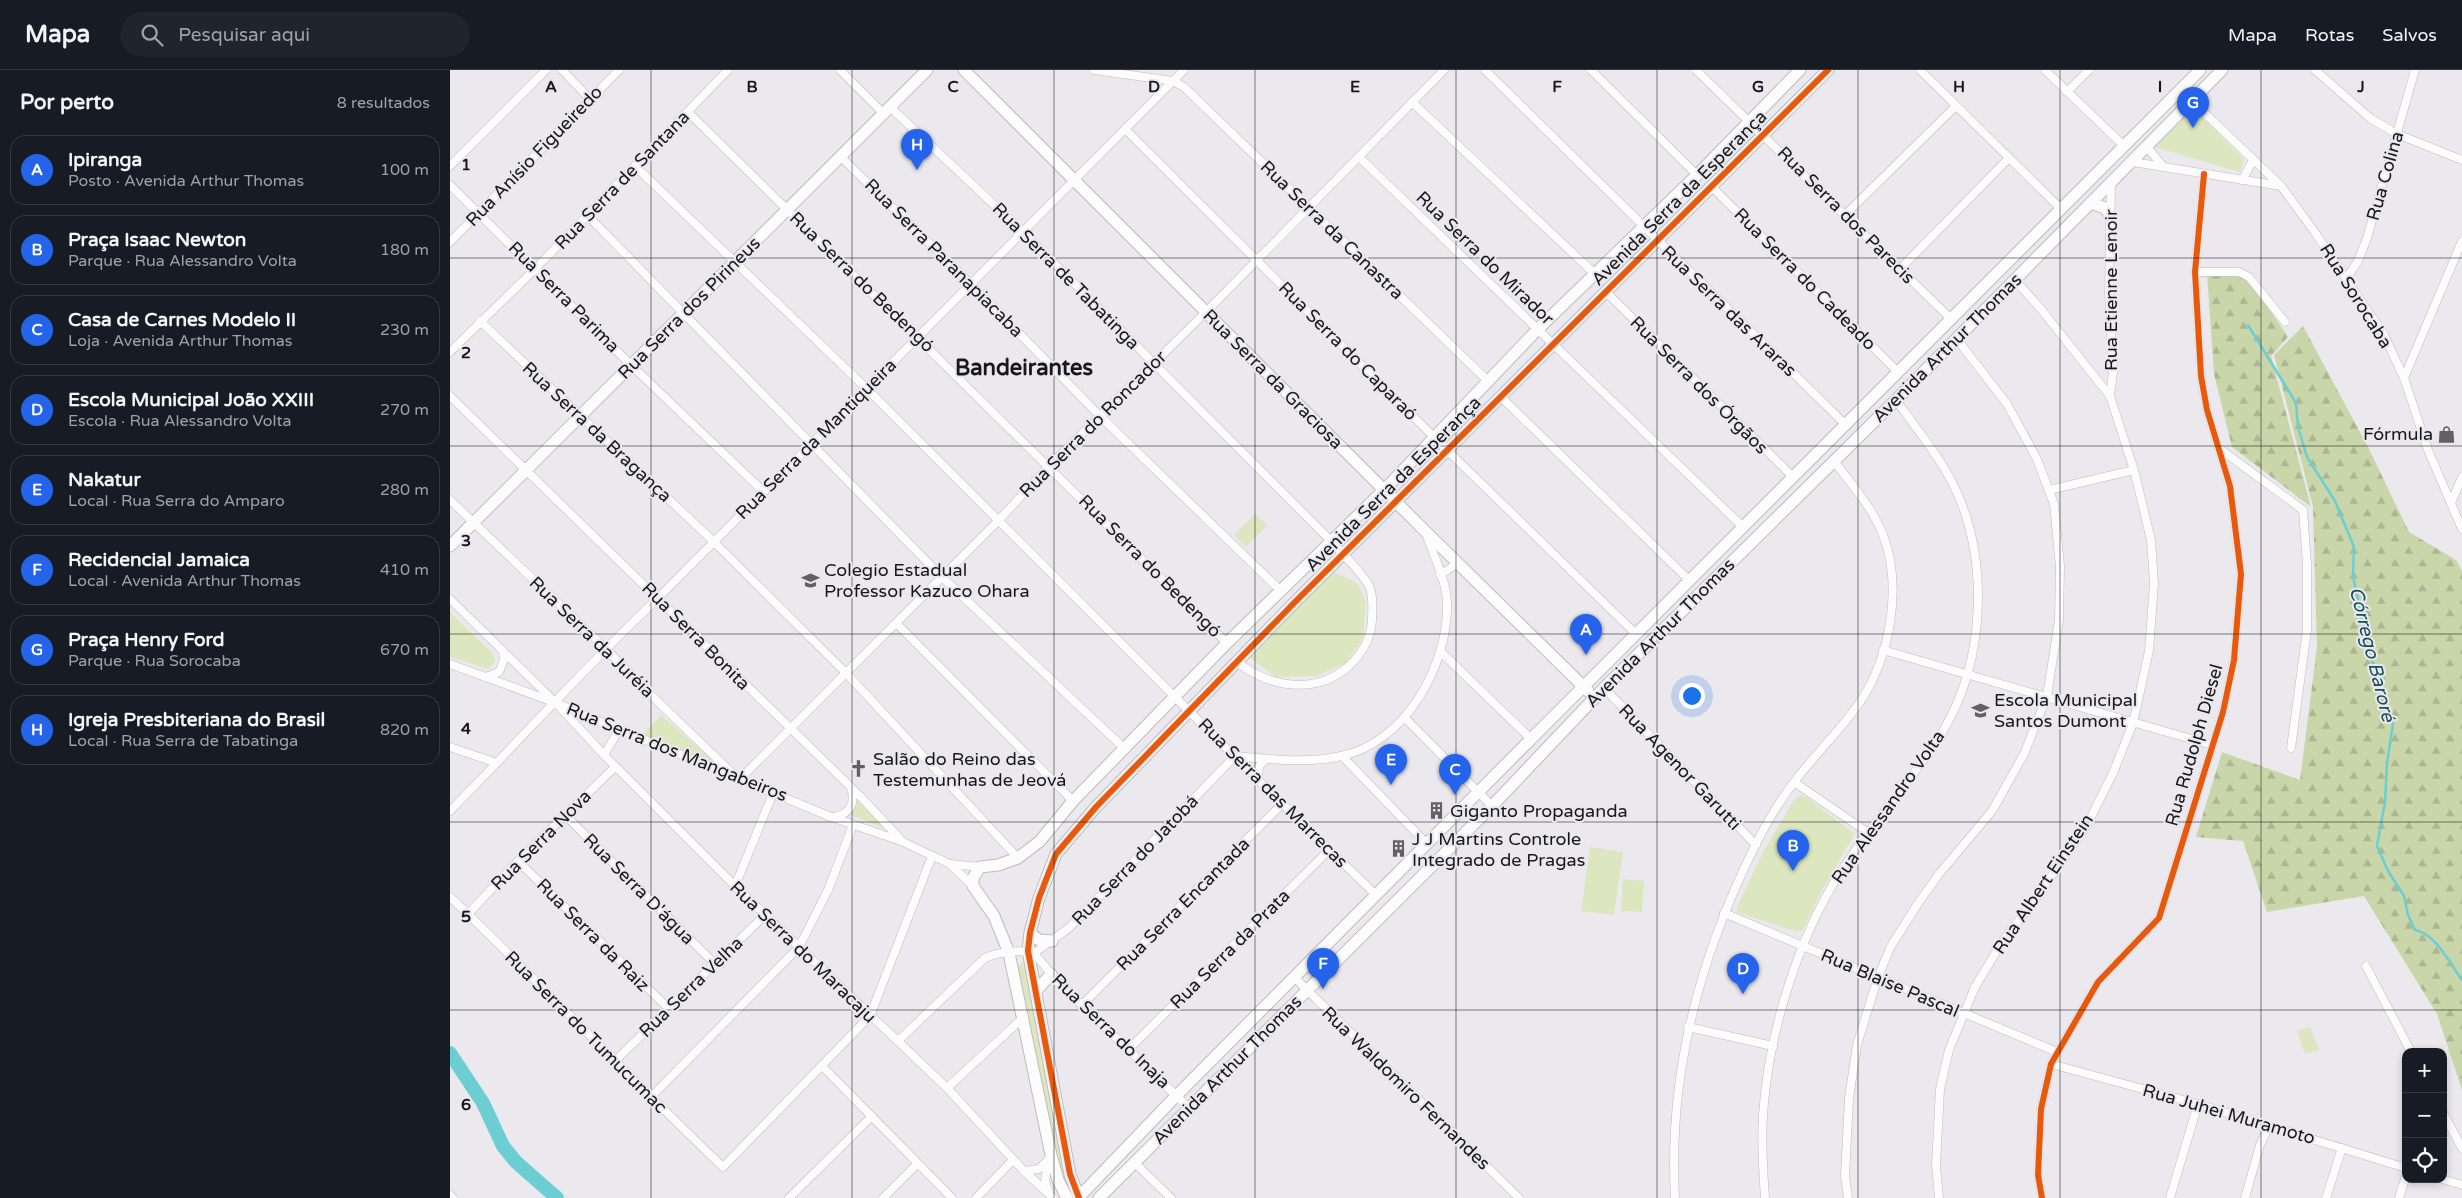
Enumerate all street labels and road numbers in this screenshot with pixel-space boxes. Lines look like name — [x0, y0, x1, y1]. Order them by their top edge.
street label: Rua Anísio Figueiredo — [461, 81, 607, 231]
street label: Rua Serra de Santana — [550, 106, 694, 254]
street label: Avenida Serra da Esperança — [1587, 106, 1771, 290]
street label: Rua Colina — [2362, 129, 2408, 223]
street label: Rua Serra dos Parecis — [1773, 142, 1919, 288]
street label: Rua Serra da Canastra — [1256, 156, 1408, 304]
street label: Rua Serra Paranapiacaba — [860, 174, 1028, 342]
street label: Rua Serra do Mirador — [1411, 186, 1559, 330]
street label: Rua Serra de Tabatinga — [988, 198, 1144, 354]
street label: Rua Serra do Cadeado — [1729, 203, 1881, 355]
street label: Rua Serra do Bedengó — [785, 207, 939, 357]
street label: Rua Etienne Lenoir — [2100, 209, 2122, 371]
street label: Rua Serra dos Pirineus — [613, 232, 765, 384]
street label: Rua Serra Parima — [504, 237, 624, 357]
street label: Rua Sorocaba — [2315, 240, 2397, 352]
street label: Rua Serra das Araras — [1657, 241, 1801, 381]
street label: Avenida Arthur Thomas — [1868, 269, 2026, 427]
street label: Rua Serra do Caparaó — [1274, 277, 1422, 425]
street label: Rua Serra da Graciosa — [1198, 304, 1348, 454]
street label: Rua Serra dos Órgãos — [1625, 311, 1773, 459]
street label: Rua Serra do Roncador — [1015, 346, 1171, 502]
street label: Rua Serra da Mantiqueira — [731, 354, 901, 524]
street label: Rua Serra da Bragança — [518, 357, 676, 507]
street label: Avenida Serra da Esperança — [1301, 392, 1485, 576]
street label: Rua Serra do Bedengó — [1074, 490, 1226, 642]
street label: Avenida Arthur Thomas — [1581, 554, 1739, 712]
street label: Rua Serra da Juréia — [525, 572, 659, 702]
street label: Rua Serra Bonita — [637, 577, 755, 695]
street label: Rua Rudolph Diesel — [2160, 661, 2228, 829]
street label: Rua Serra dos Mangabeiros — [563, 698, 791, 806]
street label: Rua Agenor Garutti — [1614, 699, 1746, 835]
street label: Rua Serra das Marrecas — [1194, 714, 1352, 872]
street label: Rua Alessandro Volta — [1827, 726, 1949, 888]
street label: Rua Serra Nova — [486, 785, 596, 895]
street label: Rua Serra do Jatobá — [1067, 790, 1203, 930]
street label: Rua Albert Einstein — [1988, 810, 2098, 958]
street label: Rua Serra D'água — [579, 829, 699, 949]
street label: Rua Serra Encantada — [1112, 833, 1254, 975]
street label: Rua Serra da Raiz — [532, 874, 654, 996]
street label: Rua Serra do Maracaju — [725, 876, 881, 1028]
street label: Rua Serra da Prata — [1166, 885, 1294, 1013]
street label: Rua Serra Velha — [635, 932, 747, 1042]
street label: Rua Blaise Pascal — [1818, 944, 1962, 1022]
street label: Rua Serra do Tumucumac — [500, 946, 672, 1118]
street label: Rua Serra do Inaja — [1047, 969, 1175, 1093]
street label: Avenida Arthur Thomas — [1148, 991, 1306, 1149]
street label: Rua Waldomiro Fernandes — [1317, 1002, 1495, 1174]
street label: Rua Juhei Muramoto — [2140, 1079, 2318, 1149]

